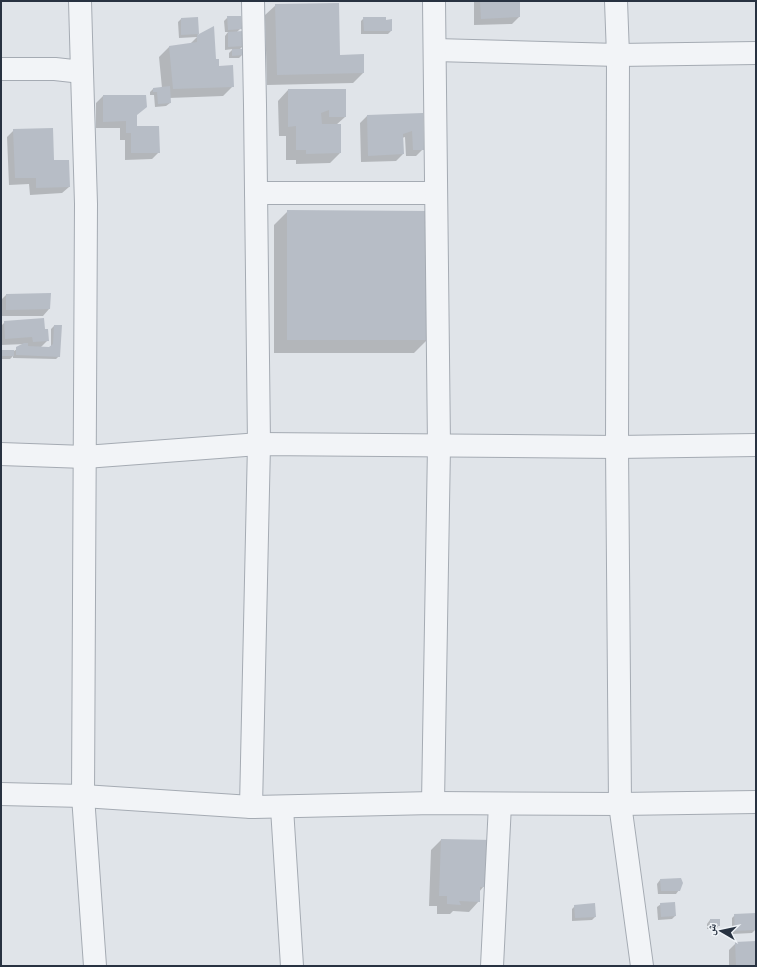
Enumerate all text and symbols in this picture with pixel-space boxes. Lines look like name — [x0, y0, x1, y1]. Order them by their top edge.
north arrow — [701, 911, 741, 951]
text: ش — [703, 922, 720, 936]

